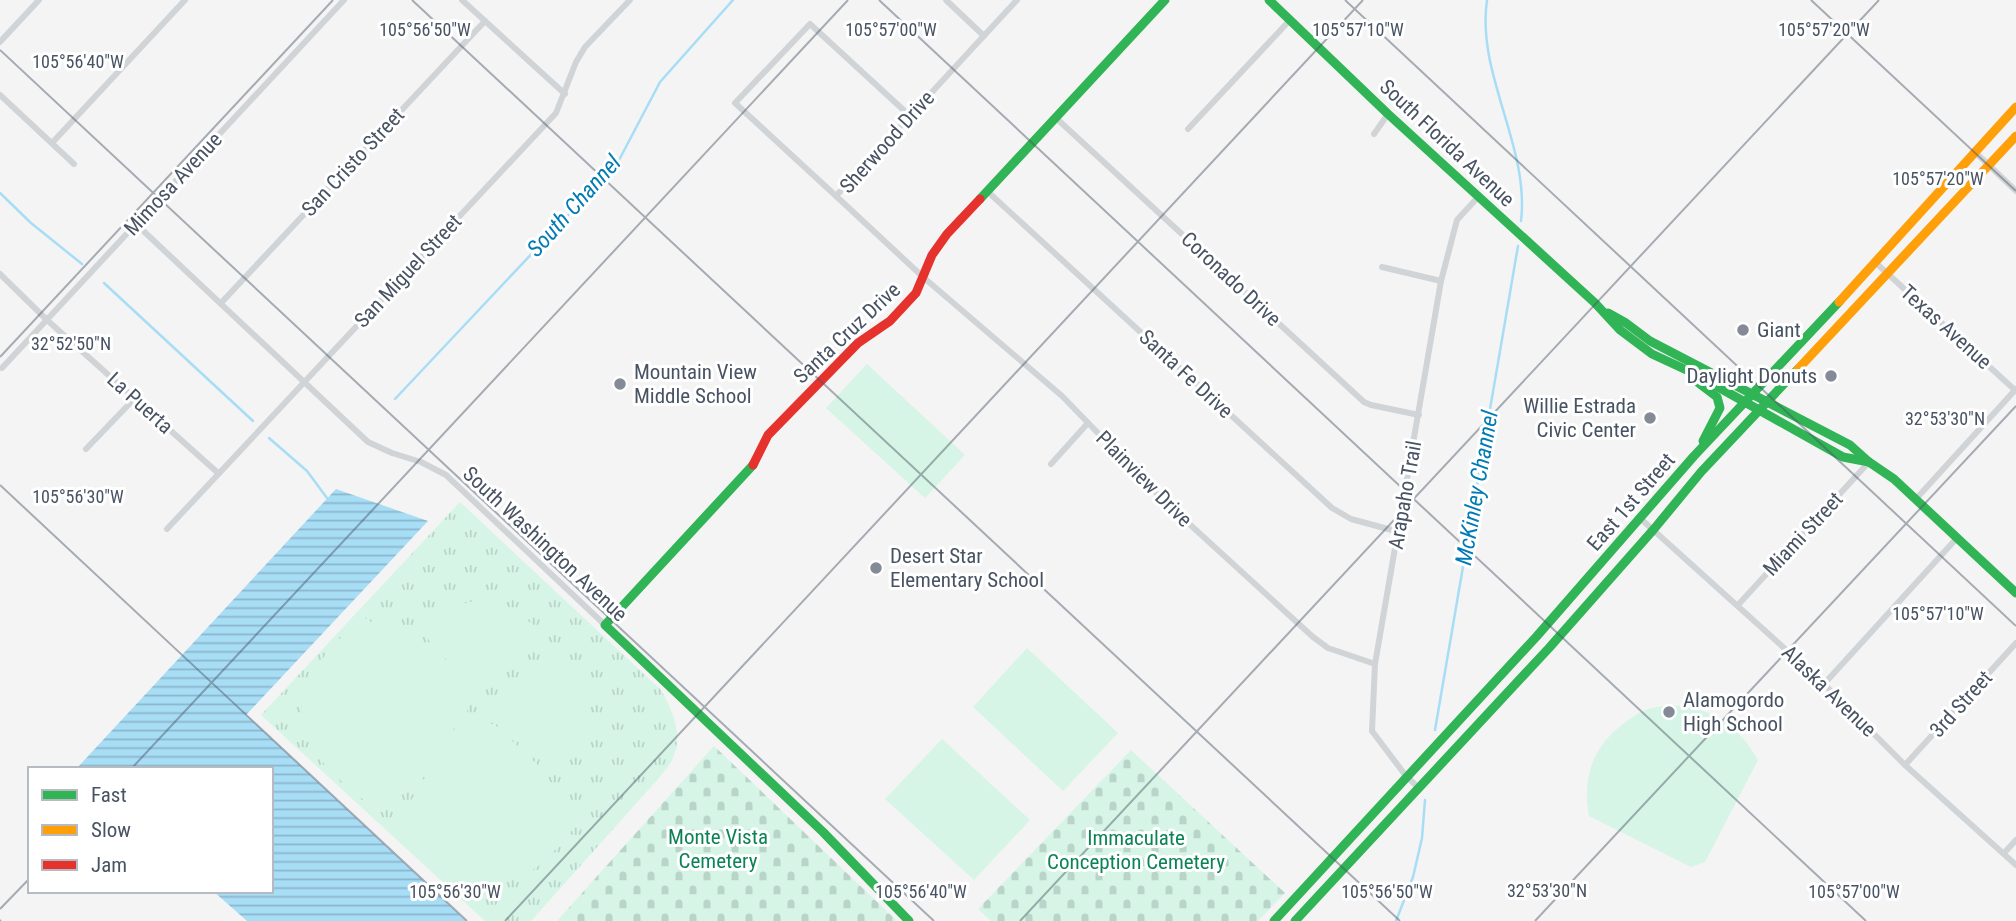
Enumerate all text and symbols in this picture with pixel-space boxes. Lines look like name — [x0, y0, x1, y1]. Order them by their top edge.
text: 105°56'50"W — [379, 19, 471, 40]
text: 105°57'00"W — [845, 19, 937, 40]
text: 105°57'10"W — [1312, 19, 1404, 40]
text: 105°57'20"W — [1778, 19, 1870, 40]
text: 105°56'40"W — [32, 51, 124, 72]
street label: South Florida Avenue — [1375, 74, 1519, 212]
street label: Sherwood Drive — [835, 86, 939, 198]
street label: San Cristo Street — [297, 103, 409, 221]
street label: Mimosa Avenue — [119, 127, 227, 240]
water label: South Channel — [521, 149, 627, 262]
text: 105°57'20"W — [1892, 168, 1984, 189]
street label: San Miguel Street — [349, 209, 467, 333]
street label: Coronado Drive — [1176, 227, 1286, 331]
street label: Santa Cruz Drive — [789, 278, 905, 388]
street label: Texas Avenue — [1896, 280, 1996, 374]
place label: Giant — [1757, 318, 1801, 342]
marker: Giant — [1735, 322, 1751, 338]
street label: Santa Fe Drive — [1134, 325, 1238, 423]
text: 32°52'50"N — [31, 333, 111, 354]
place label: Mountain View Middle School — [634, 360, 757, 408]
place label: Daylight Donuts — [1687, 364, 1817, 388]
street label: La Puerta — [102, 367, 178, 439]
marker: Daylight Donuts — [1823, 368, 1839, 384]
marker: Mountain View Middle School — [612, 376, 628, 392]
place label: Willie Estrada Civic Center — [1523, 394, 1636, 442]
water label: McKinley Channel — [1450, 408, 1504, 567]
text: 32°53'30"N — [1905, 408, 1985, 429]
marker: Willie Estrada Civic Center — [1642, 410, 1658, 426]
street label: Plainview Drive — [1091, 426, 1197, 532]
street label: Arapaho Trail — [1384, 439, 1426, 551]
street label: East 1st Street — [1582, 448, 1680, 556]
street label: South Washington Avenue — [458, 462, 632, 626]
text: 105°56'30"W — [32, 486, 124, 507]
street label: Miami Street — [1758, 487, 1848, 581]
place label: Desert Star Elementary School — [890, 544, 1044, 592]
marker: Desert Star Elementary School — [868, 560, 884, 576]
text: 105°57'10"W — [1892, 603, 1984, 624]
street label: Alaska Avenue — [1777, 640, 1881, 742]
street label: 3rd Street — [1925, 666, 1997, 742]
place label: Alamogordo High School — [1683, 688, 1784, 736]
marker: Alamogordo High School — [1661, 704, 1677, 720]
legend — [28, 767, 273, 893]
text: Fast — [91, 783, 127, 807]
text: Slow — [91, 818, 131, 842]
park label: Monte Vista Cemetery — [668, 825, 768, 873]
park label: Immaculate Conception Cemetery — [1047, 826, 1225, 874]
text: Jam — [91, 853, 127, 877]
text: 32°53'30"N — [1507, 880, 1587, 901]
text: 105°56'30"W — [409, 881, 501, 902]
text: 105°56'40"W — [875, 881, 967, 902]
text: 105°56'50"W — [1341, 881, 1433, 902]
text: 105°57'00"W — [1808, 881, 1900, 902]

